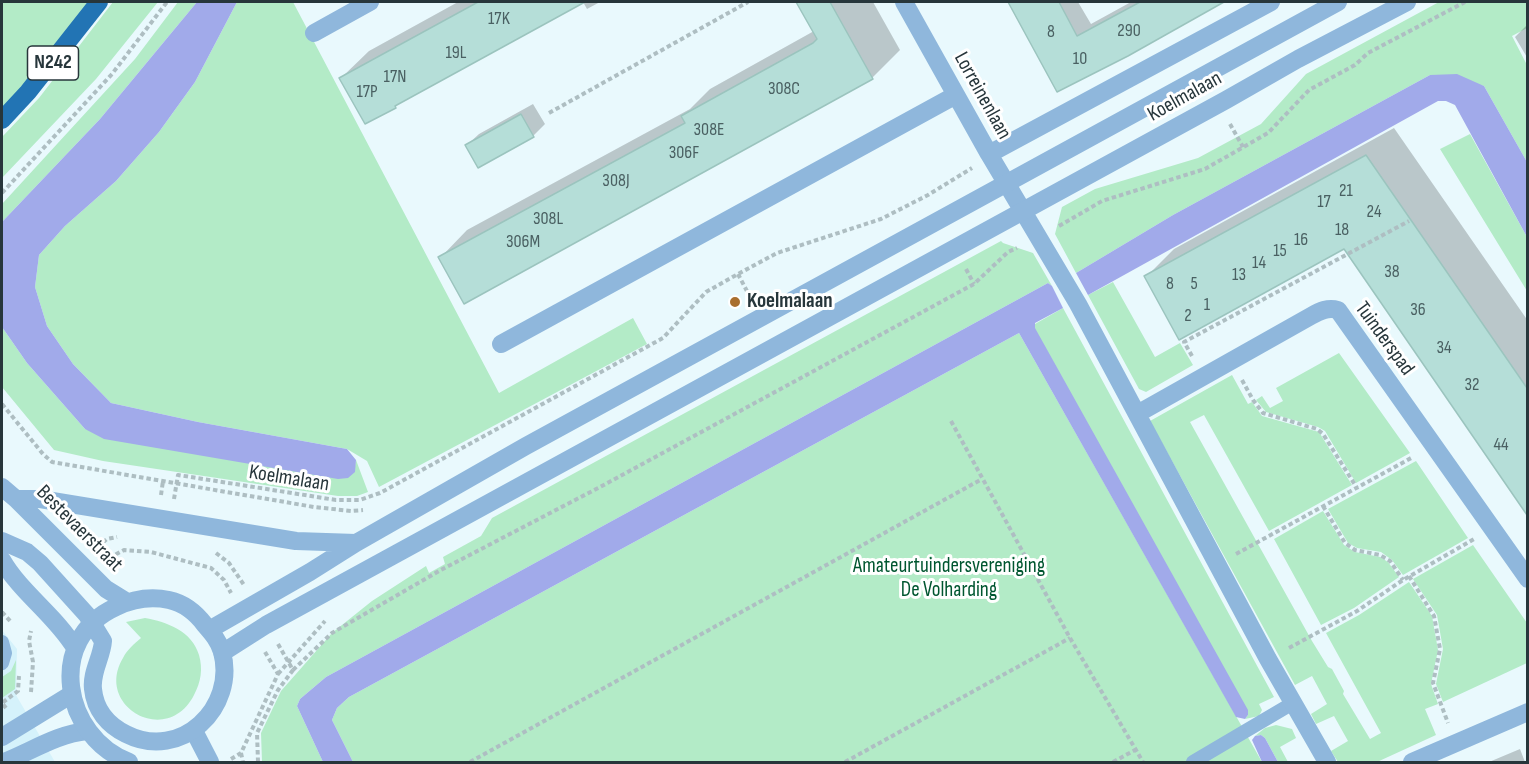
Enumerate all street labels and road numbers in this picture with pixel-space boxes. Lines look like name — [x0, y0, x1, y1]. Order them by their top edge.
road number: N242 — [28, 46, 78, 80]
street label: Lorreinenlaan — [948, 48, 1016, 144]
street label: Koelmalaan — [1144, 66, 1226, 128]
street label: Tuinderspad — [1349, 297, 1419, 381]
street label: Koelmalaan — [247, 460, 331, 498]
street label: Bestevaerstraat — [30, 480, 128, 578]

